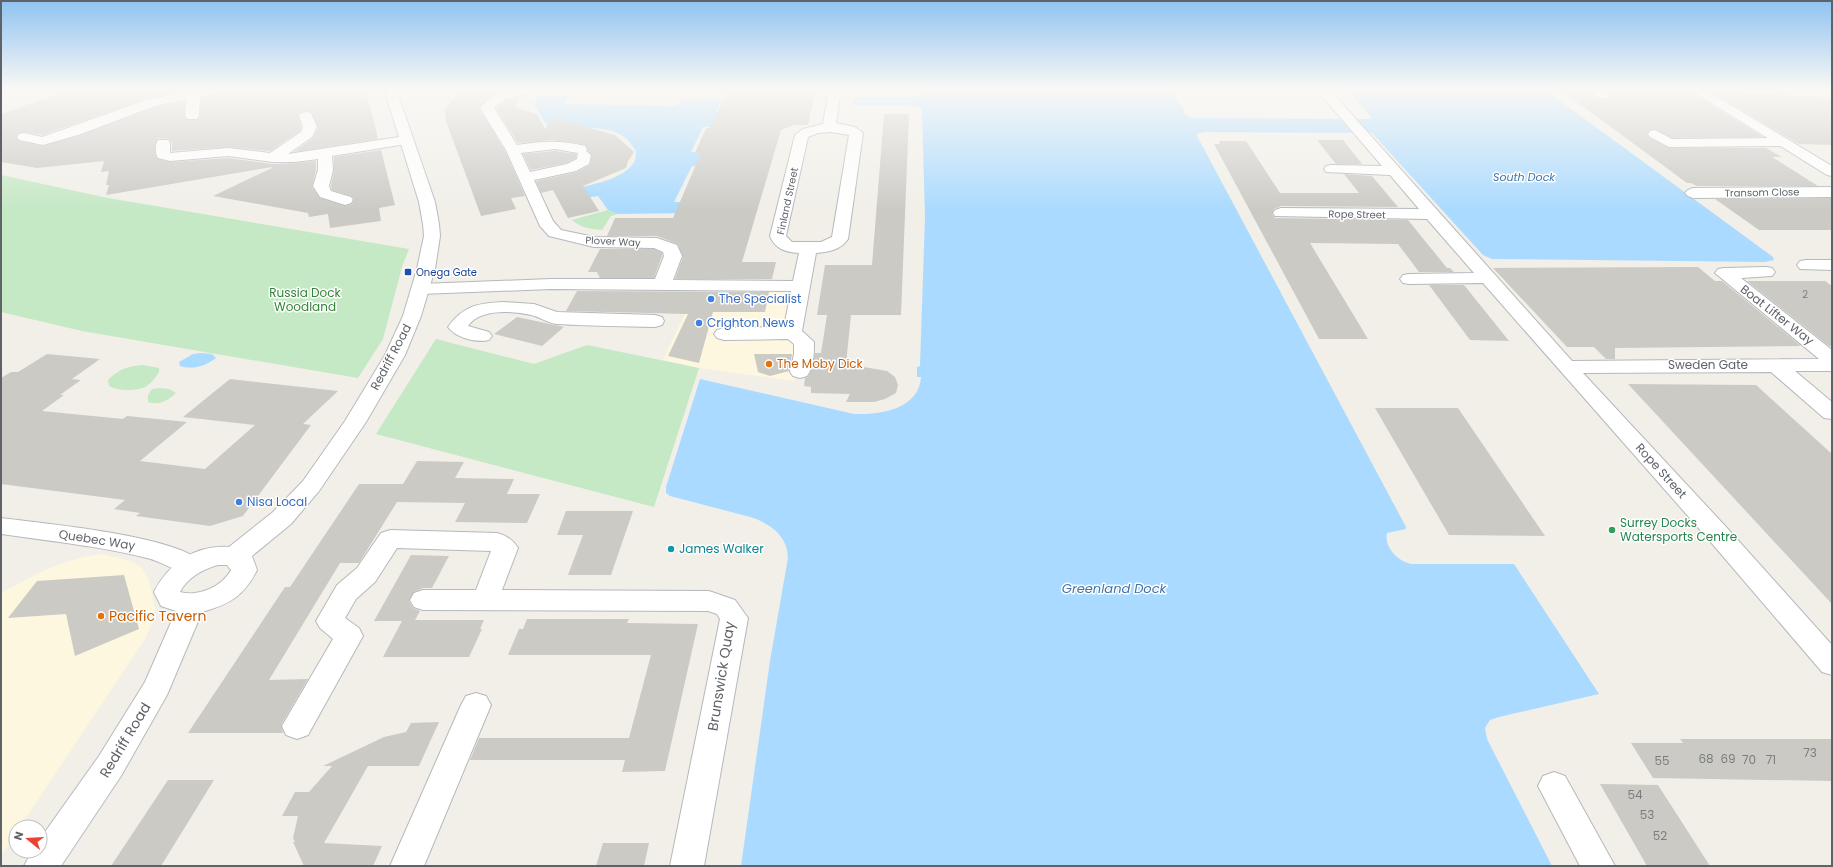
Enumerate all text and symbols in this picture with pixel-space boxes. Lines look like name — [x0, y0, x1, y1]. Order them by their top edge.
street label: Finland Street — [773, 166, 802, 236]
water label: South Dock — [1493, 169, 1556, 185]
street label: Transom Close — [1724, 184, 1800, 201]
street label: Rope Street — [1328, 207, 1386, 223]
street label: Plover Way — [585, 233, 641, 250]
place label: Onega Gate — [416, 265, 477, 280]
marker: Onega Gate — [403, 267, 413, 277]
street label: Boat Lifter Way — [1737, 281, 1818, 349]
park label: Russia Dock Woodland — [269, 284, 342, 315]
house number: 2 — [1802, 287, 1808, 302]
place label: The Specialist — [719, 290, 801, 307]
marker: The Specialist — [706, 294, 716, 304]
place label: Crighton News — [707, 314, 794, 331]
marker: Crighton News — [694, 318, 704, 328]
street label: Redriff Road — [366, 321, 415, 393]
place label: The Moby Dick — [777, 355, 864, 372]
street label: Sweden Gate — [1668, 356, 1748, 373]
marker: The Moby Dick — [764, 359, 774, 369]
street label: Rope Street — [1632, 439, 1691, 502]
place label: Nisa Local — [247, 493, 307, 510]
marker: Nisa Local — [234, 497, 244, 507]
place label: Surrey Docks Watersports Centre — [1620, 514, 1737, 545]
street label: Quebec Way — [58, 525, 137, 554]
marker: Surrey Docks Watersports Centre — [1607, 525, 1617, 535]
place label: James Walker — [679, 540, 764, 557]
marker: James Walker — [666, 544, 676, 554]
water label: Greenland Dock — [1062, 579, 1168, 598]
place label: Pacific Tavern — [109, 606, 207, 626]
marker: Pacific Tavern — [96, 611, 106, 621]
street label: Brunswick Quay — [702, 620, 740, 732]
street label: Redriff Road — [95, 699, 155, 781]
house number: 73 — [1803, 744, 1817, 761]
house number: 68 — [1698, 750, 1714, 767]
house number: 69 — [1720, 750, 1736, 767]
house number: 70 — [1742, 751, 1756, 768]
house number: 71 — [1766, 751, 1776, 768]
house number: 55 — [1654, 752, 1670, 769]
house number: 54 — [1627, 786, 1643, 803]
house number: 53 — [1640, 806, 1654, 823]
north arrow — [8, 819, 48, 859]
house number: 52 — [1653, 827, 1667, 844]
text: N — [10, 829, 27, 842]

